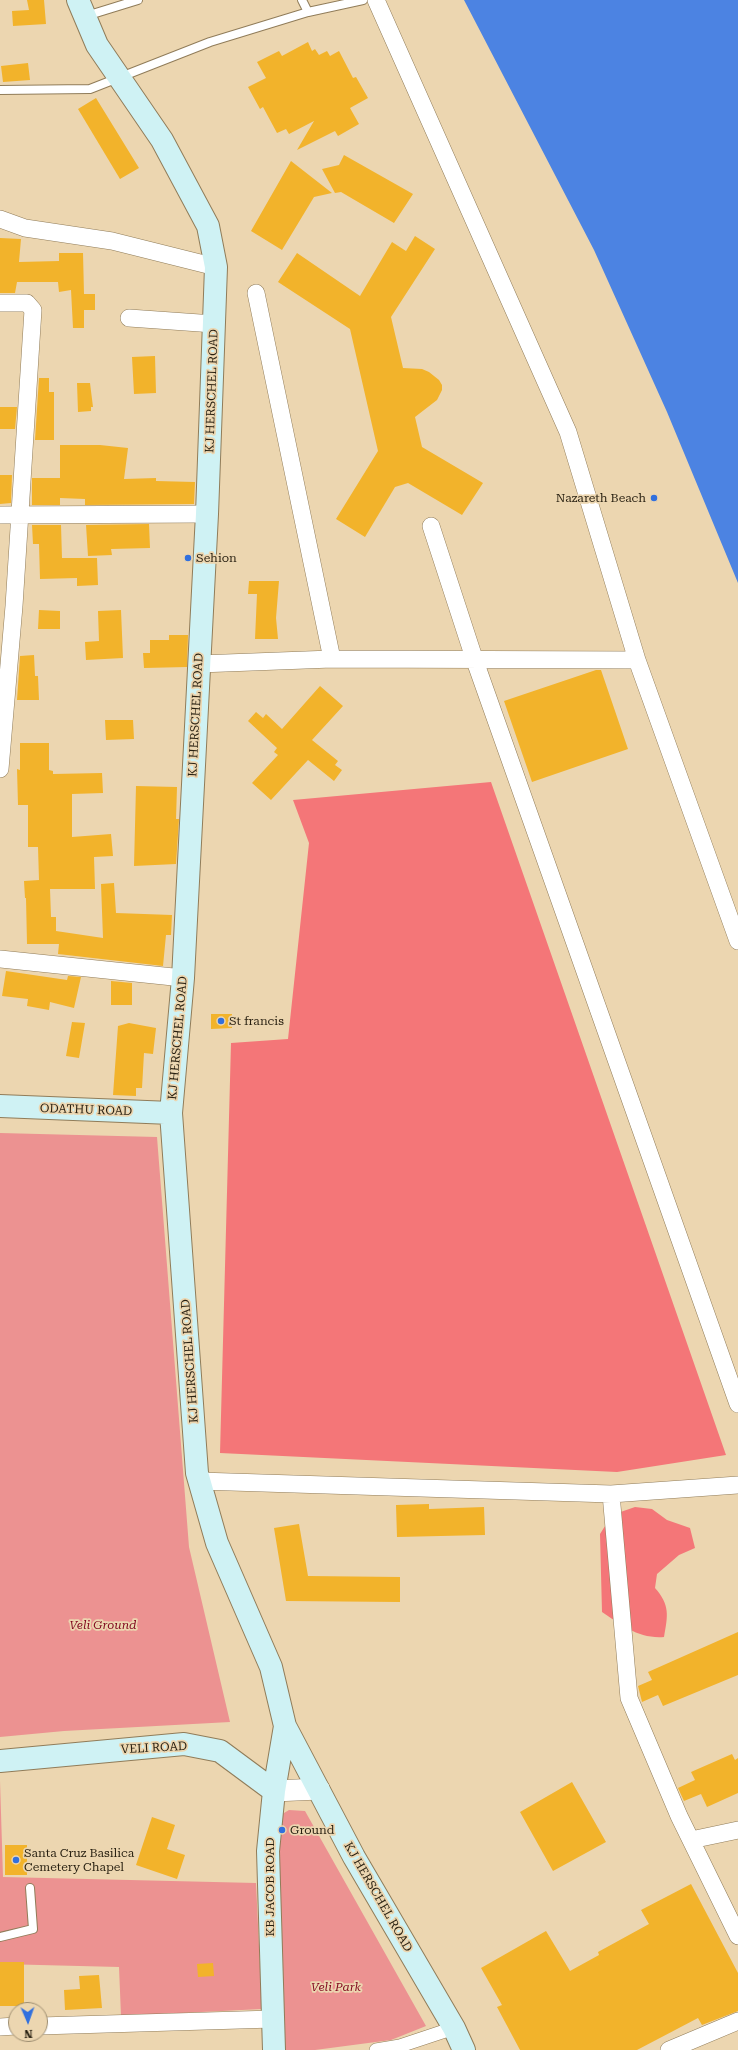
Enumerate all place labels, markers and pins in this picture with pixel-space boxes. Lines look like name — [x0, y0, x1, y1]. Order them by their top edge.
place label: Nazareth Beach — [556, 491, 646, 505]
marker: Nazareth Beach — [649, 493, 659, 503]
place label: Sehion — [196, 551, 237, 565]
marker: Sehion — [183, 553, 193, 563]
place label: St francis — [229, 1014, 284, 1028]
marker: St francis — [216, 1016, 226, 1026]
place label: Ground — [290, 1823, 334, 1837]
marker: Ground — [277, 1825, 287, 1835]
place label: Santa Cruz Basilica Cemetery Chapel — [24, 1846, 134, 1874]
marker: Santa Cruz Basilica Cemetery Chapel — [11, 1855, 21, 1865]

